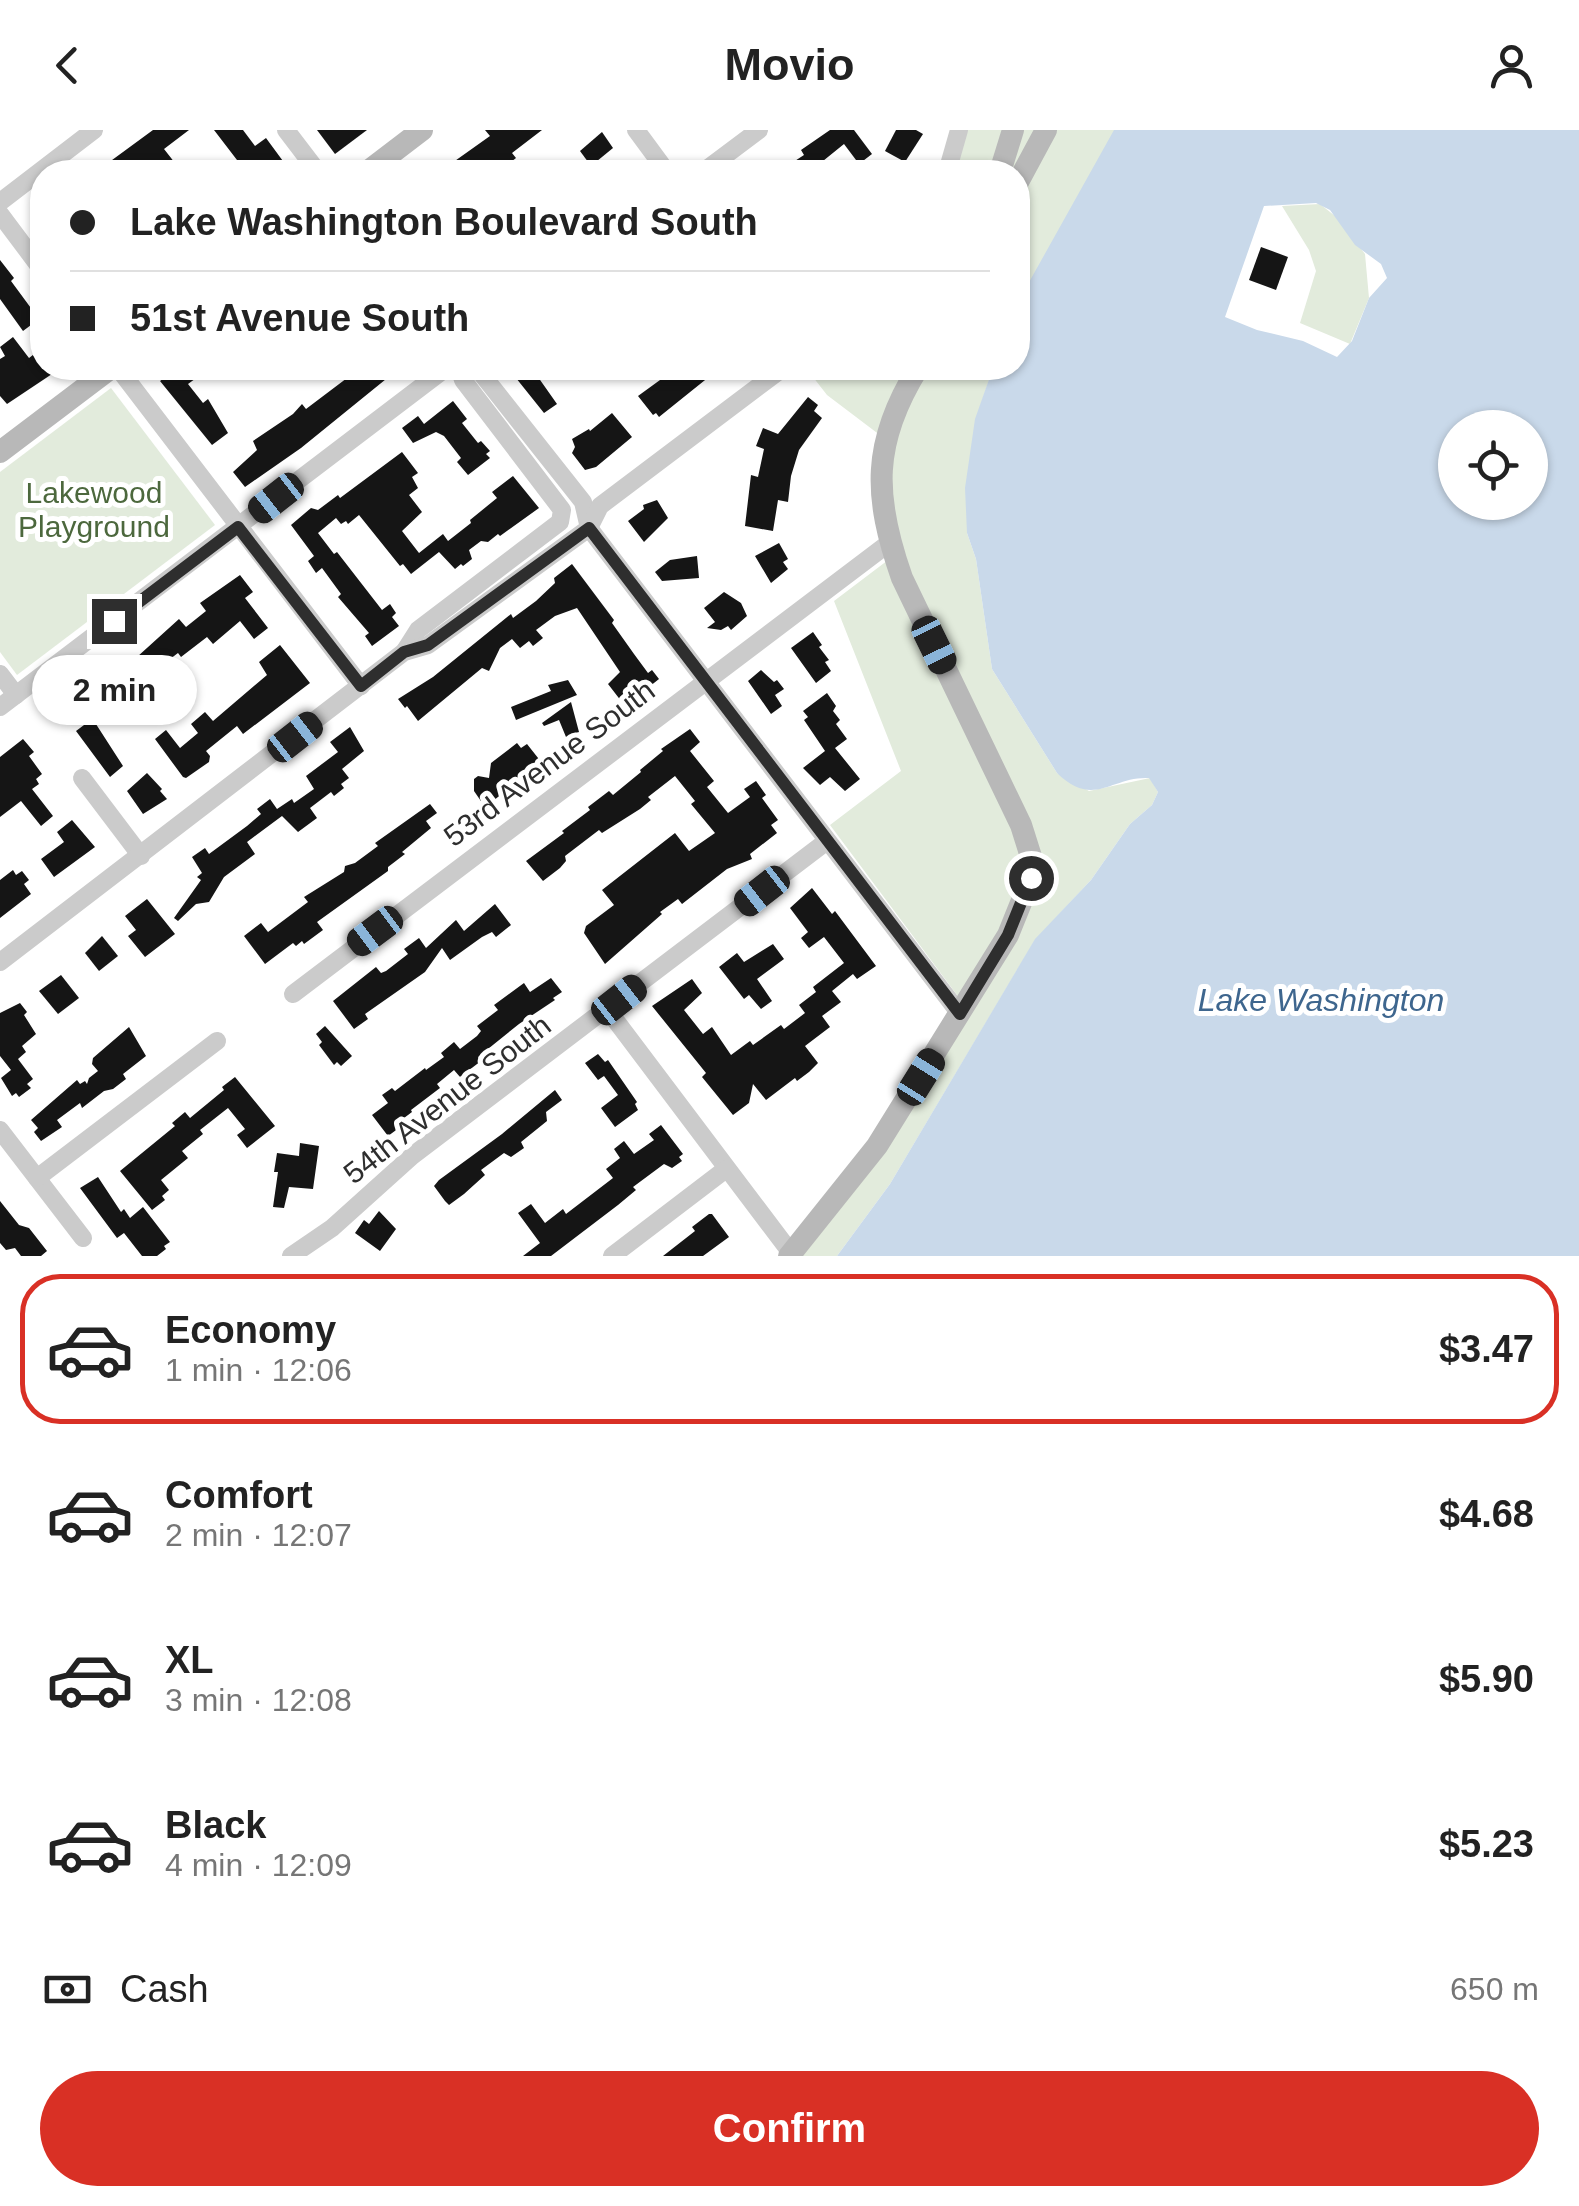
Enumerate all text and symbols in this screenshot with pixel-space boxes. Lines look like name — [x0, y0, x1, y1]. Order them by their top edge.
icon: back — [40, 38, 95, 93]
icon: person — [1484, 38, 1539, 93]
text: Movio — [725, 39, 855, 90]
text: Lake Washington Boulevard South — [130, 201, 758, 243]
text: 51st Avenue South — [130, 297, 469, 339]
map controls — [1438, 410, 1548, 520]
button: locate — [1438, 410, 1548, 520]
car — [243, 468, 309, 528]
park label: Lakewood Playground — [18, 476, 170, 543]
route end — [92, 599, 137, 644]
car — [907, 611, 961, 679]
callout: 2 min — [32, 656, 196, 726]
text: 2 min — [73, 672, 156, 708]
street label: 53rd Avenue South — [437, 673, 661, 853]
car — [262, 707, 328, 767]
route start — [1009, 856, 1054, 901]
car — [729, 861, 795, 921]
car — [342, 901, 408, 961]
car — [586, 970, 652, 1030]
water label: Lake Washington — [1198, 982, 1444, 1018]
street label: 54th Avenue South — [337, 1008, 557, 1190]
car — [892, 1044, 950, 1110]
icon: car — [45, 1304, 135, 1394]
text: Economy — [165, 1309, 336, 1351]
text: $3.47 — [1439, 1328, 1534, 1370]
text: 1 min · 12:06 — [165, 1352, 352, 1388]
icon: car — [45, 1469, 135, 1559]
text: Comfort — [165, 1474, 313, 1516]
text: $4.68 — [1439, 1493, 1534, 1535]
text: 2 min · 12:07 — [165, 1517, 352, 1553]
icon: car — [45, 1634, 135, 1724]
text: XL — [165, 1639, 214, 1681]
text: $5.90 — [1439, 1658, 1534, 1700]
text: 3 min · 12:08 — [165, 1682, 352, 1718]
icon: car — [45, 1799, 135, 1889]
text: Black — [165, 1804, 266, 1846]
text: $5.23 — [1439, 1823, 1534, 1865]
text: 4 min · 12:09 — [165, 1847, 352, 1883]
icon: cash — [40, 1962, 95, 2017]
text: Cash — [120, 1968, 209, 2010]
text: 650 m — [1450, 1971, 1539, 2007]
button: Confirm — [40, 2071, 1539, 2186]

